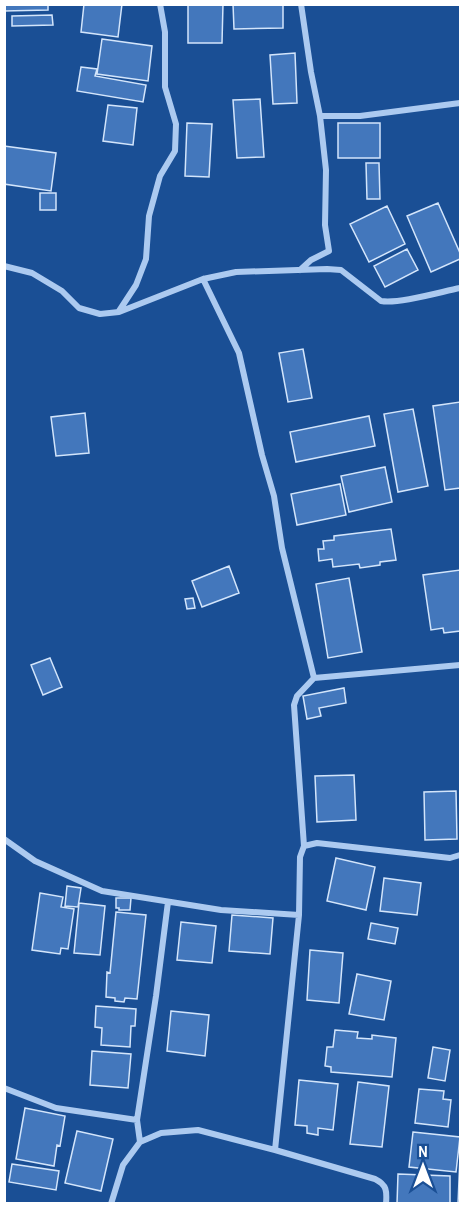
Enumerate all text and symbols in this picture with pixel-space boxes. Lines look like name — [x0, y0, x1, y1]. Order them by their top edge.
north arrow — [393, 1136, 453, 1196]
text: N — [418, 1140, 428, 1162]

